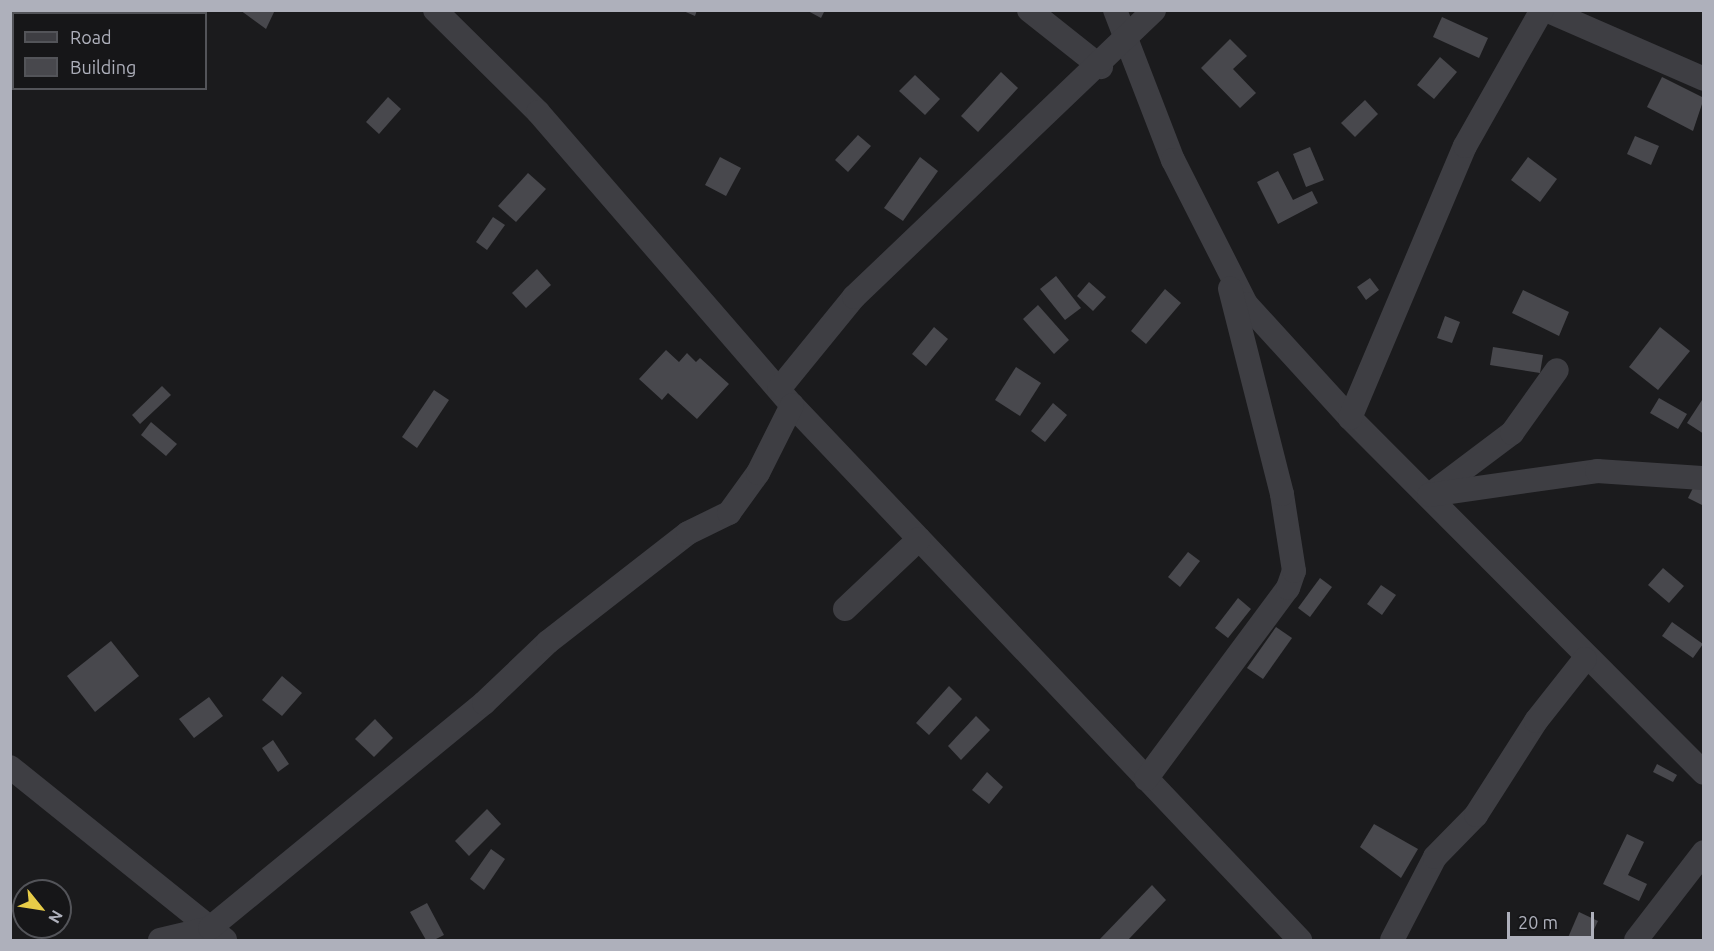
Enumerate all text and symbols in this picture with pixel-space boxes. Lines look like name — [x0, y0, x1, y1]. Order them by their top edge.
legend — [12, 12, 207, 90]
text: Road — [70, 27, 112, 47]
text: Building — [70, 57, 136, 77]
north arrow — [12, 879, 72, 939]
scale bar — [1510, 900, 1597, 938]
text: N — [45, 907, 67, 927]
text: 20 m — [1518, 912, 1558, 932]

